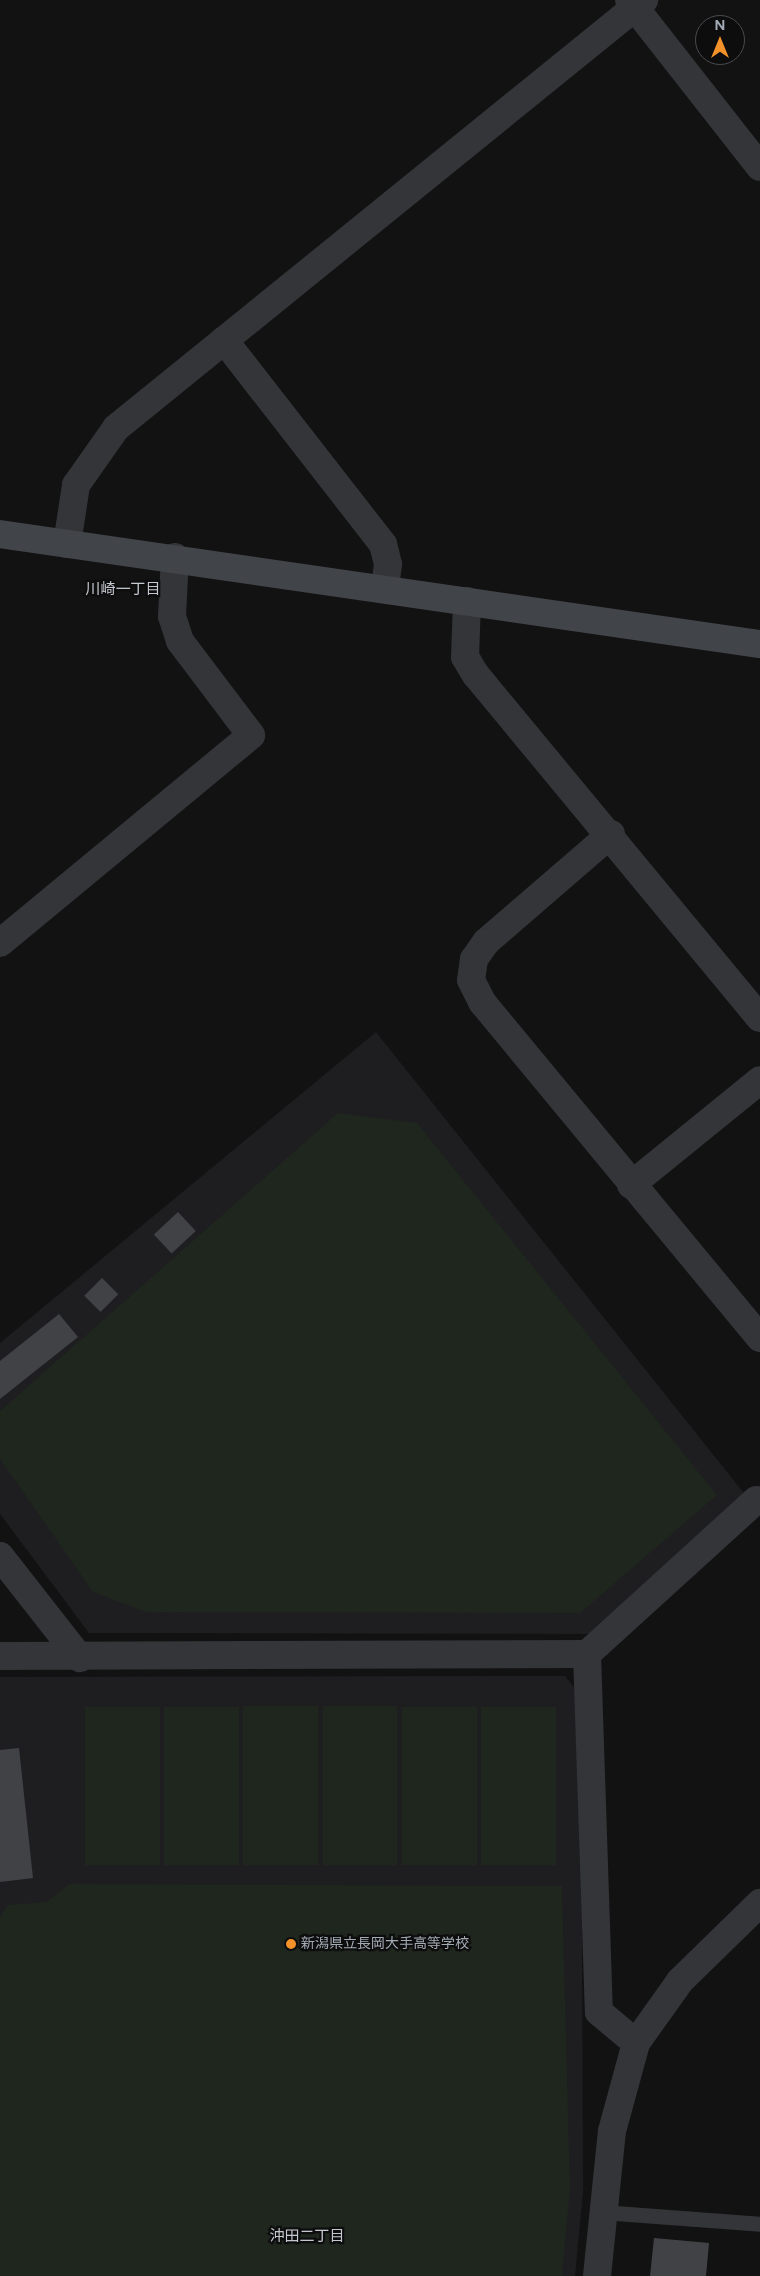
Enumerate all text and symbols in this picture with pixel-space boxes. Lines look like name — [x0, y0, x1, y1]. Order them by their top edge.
north arrow — [695, 15, 745, 65]
text: N — [715, 17, 725, 34]
district label: 川崎一丁目 — [86, 581, 160, 599]
place label: 新潟県立長岡大手高等学校 — [301, 1936, 469, 1952]
marker: 新潟県立長岡大手高等学校 — [285, 1938, 297, 1950]
district label: 沖田二丁目 — [270, 2228, 344, 2246]

